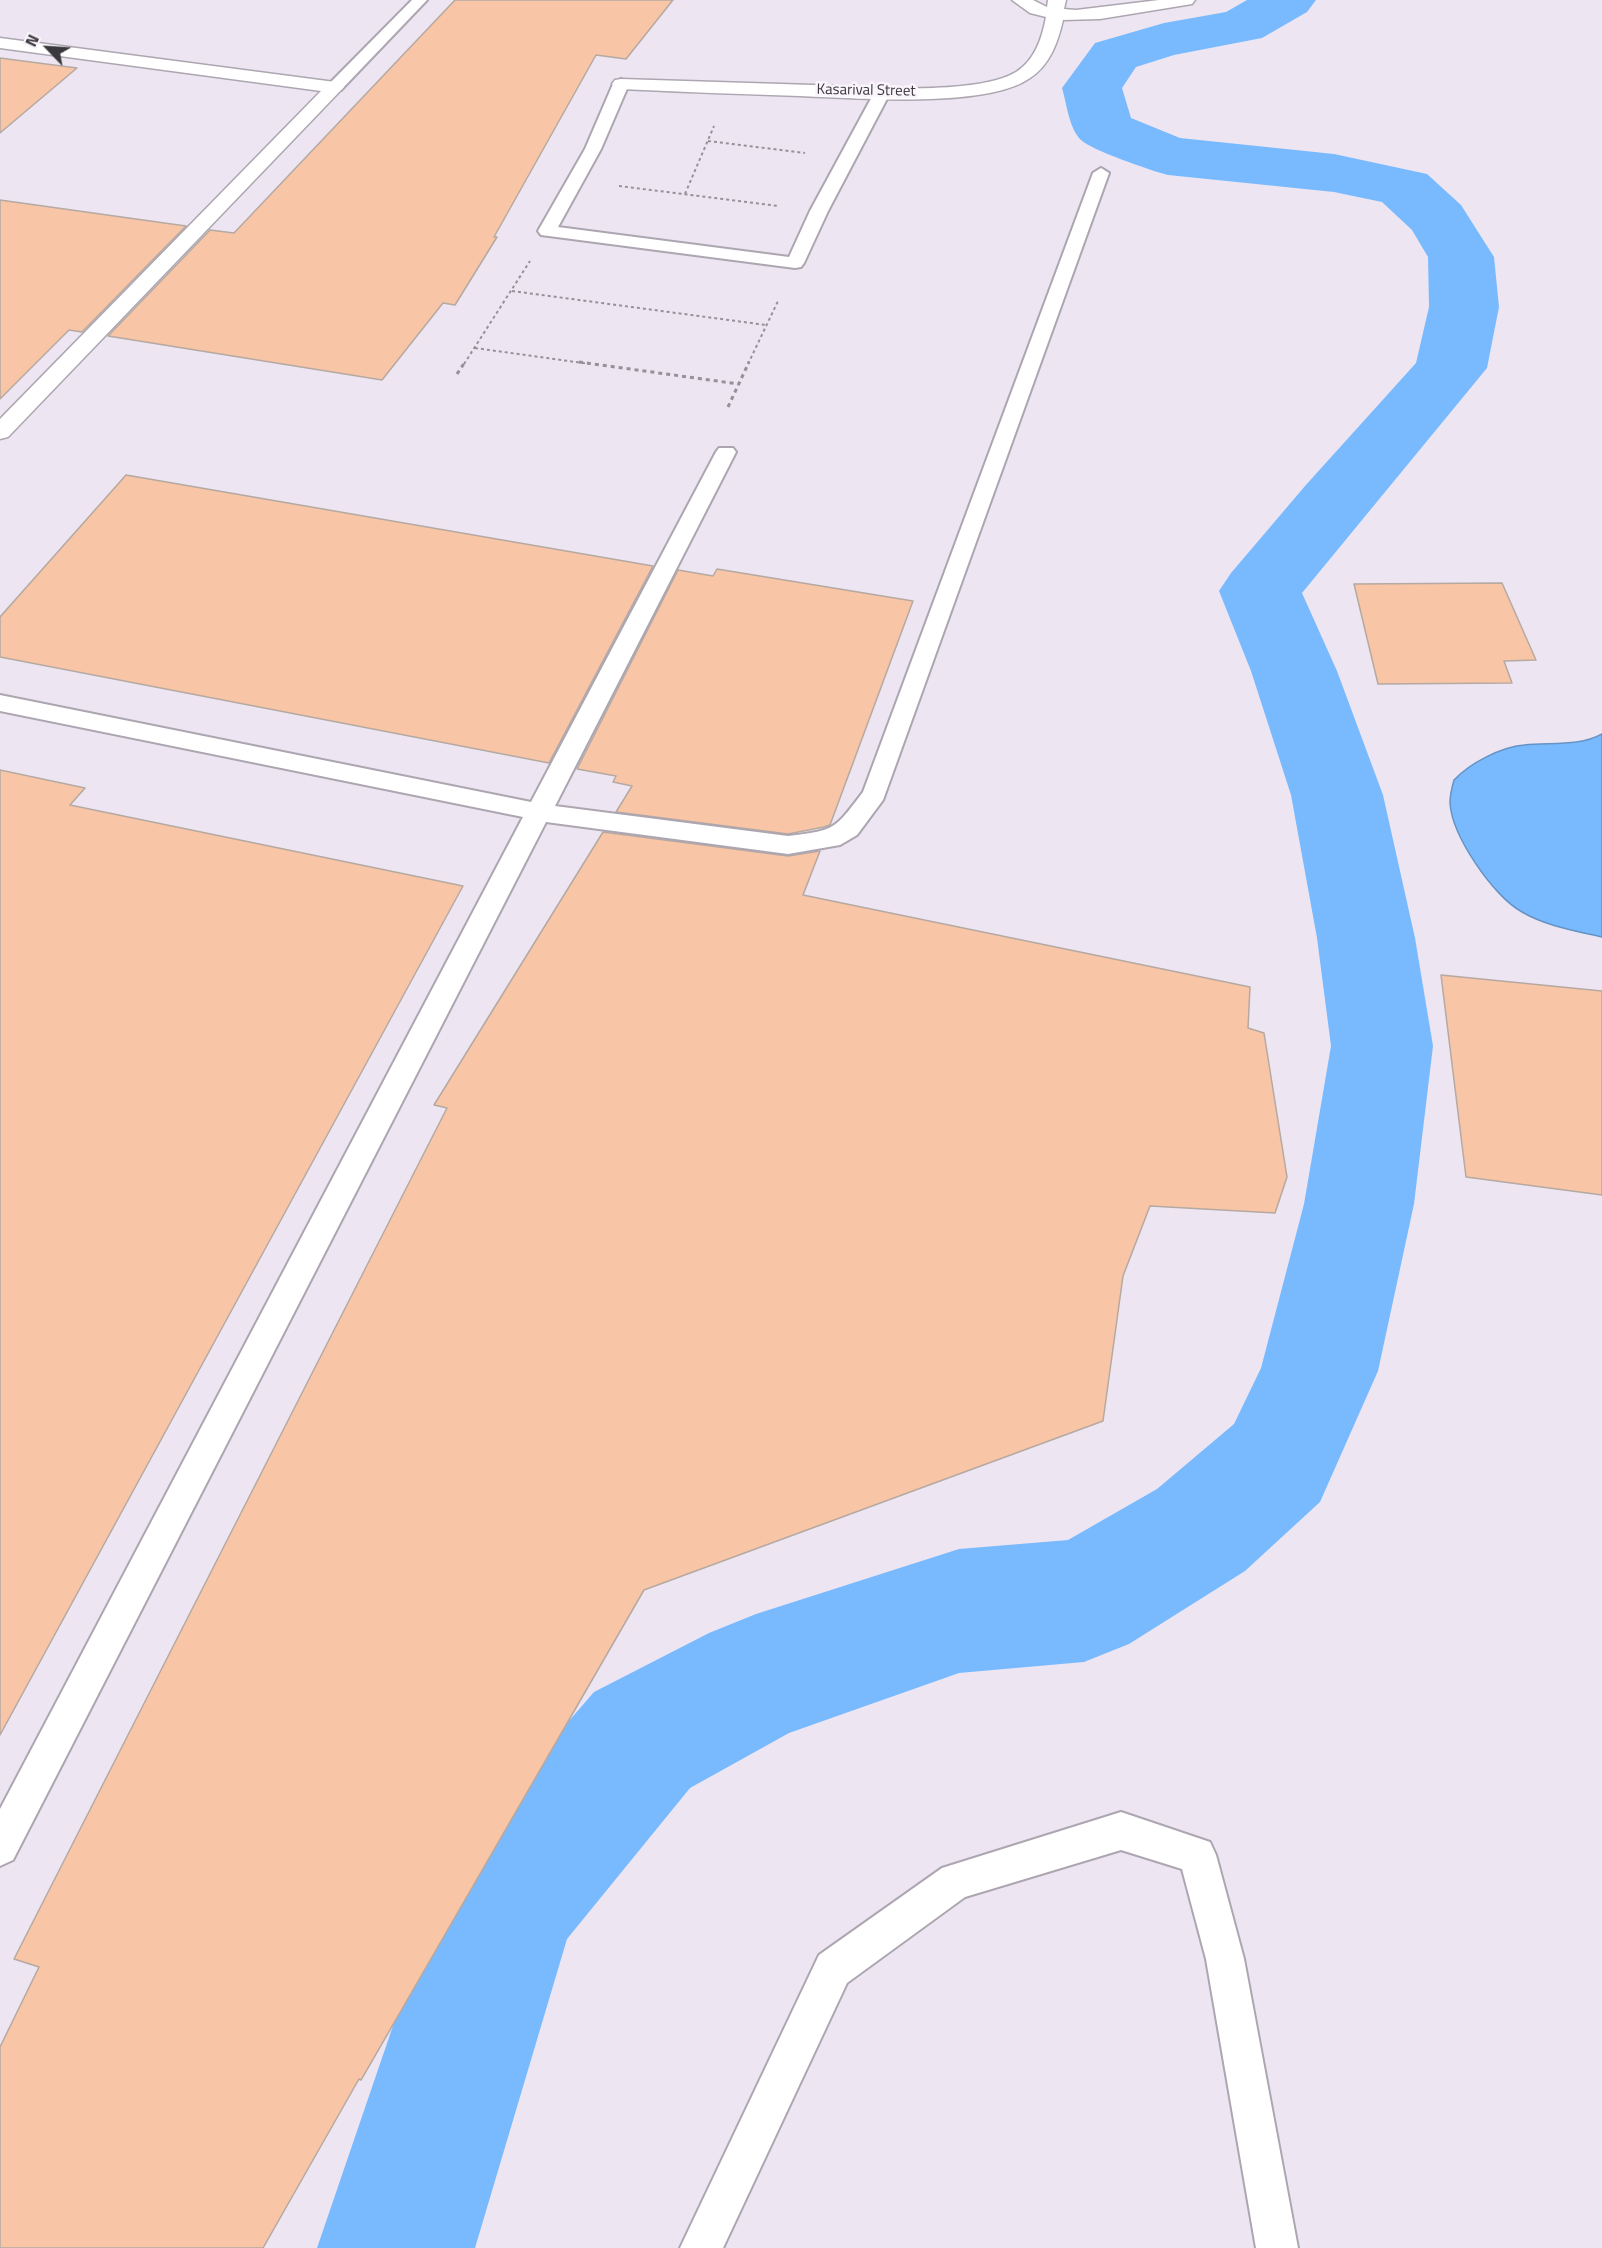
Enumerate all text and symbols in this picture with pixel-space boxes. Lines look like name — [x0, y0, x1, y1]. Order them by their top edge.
north arrow — [18, 18, 78, 78]
text: N — [18, 30, 45, 50]
street label: Kasarival Street — [816, 81, 916, 101]

